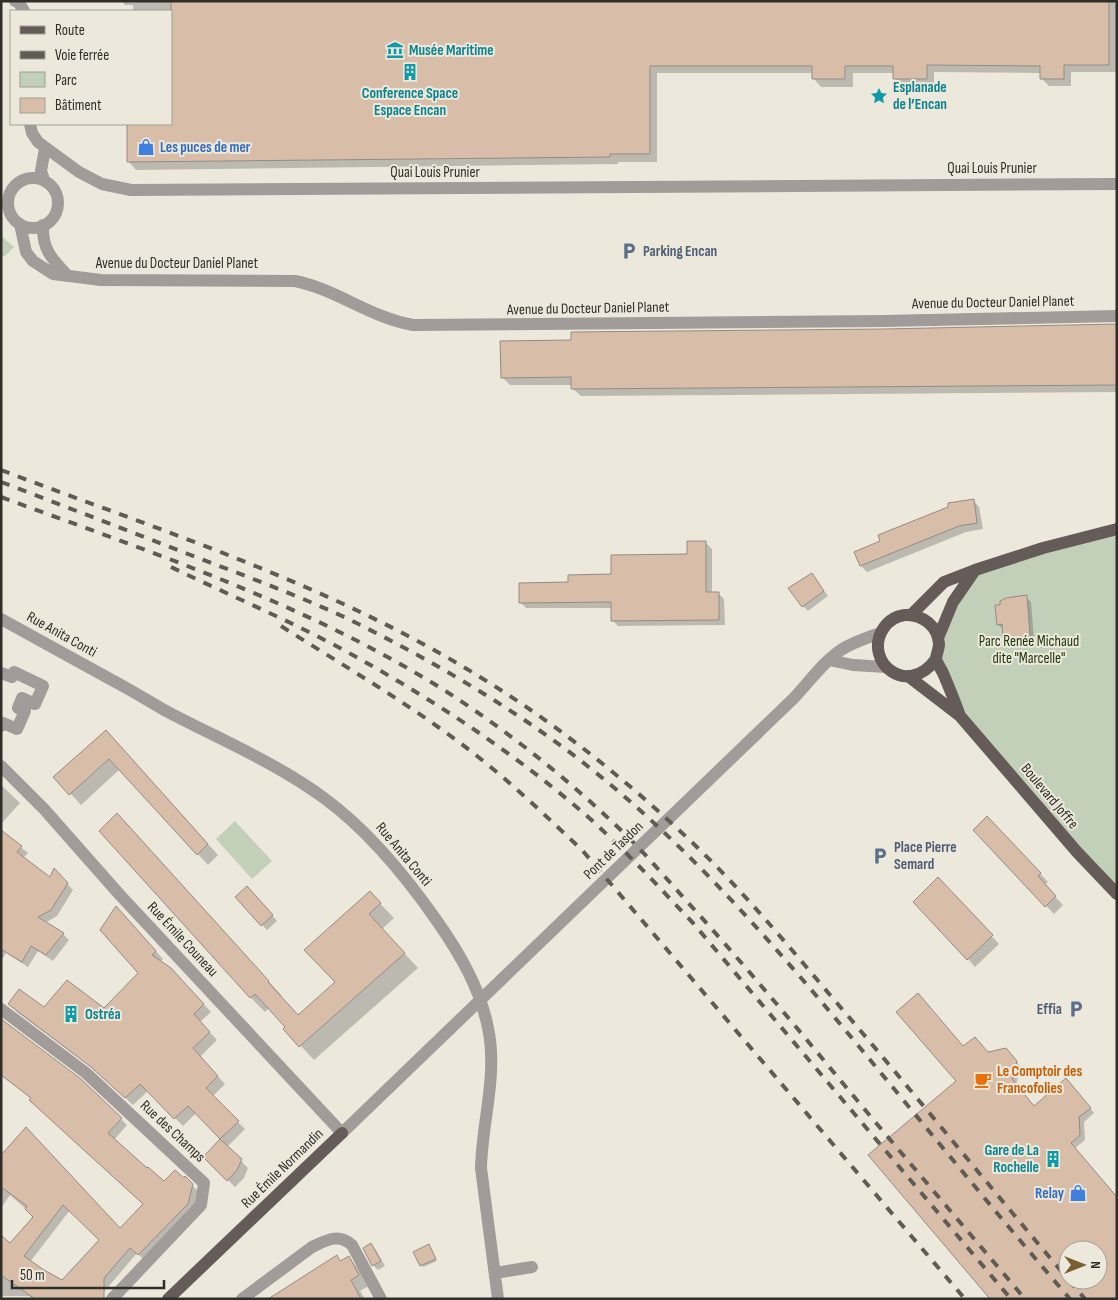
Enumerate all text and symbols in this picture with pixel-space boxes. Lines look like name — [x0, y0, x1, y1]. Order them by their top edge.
legend — [10, 10, 172, 125]
text: Route — [55, 21, 85, 40]
museum icon: Musée Maritime — [385, 40, 405, 60]
place label: Musée Maritime — [409, 41, 494, 60]
text: Voie ferrée — [55, 46, 109, 65]
building icon: Conference Space Espace Encan — [400, 62, 420, 82]
text: Parc — [55, 71, 77, 90]
place label: Esplanade de l’Encan — [893, 78, 947, 114]
place label: Conference Space Espace Encan — [362, 84, 458, 120]
place icon: Esplanade de l’Encan — [869, 86, 889, 106]
text: Bâtiment — [55, 96, 102, 115]
shop icon: Les puces de mer — [136, 137, 156, 157]
place label: Les puces de mer — [160, 138, 251, 157]
street label: Quai Louis Prunier — [947, 159, 1037, 178]
street label: Quai Louis Prunier — [390, 163, 480, 182]
parking icon: Parking Encan — [619, 241, 639, 261]
place label: Parking Encan — [643, 242, 717, 261]
street label: Avenue du Docteur Daniel Planet — [95, 254, 259, 273]
street label: Avenue du Docteur Daniel Planet — [911, 292, 1075, 313]
street label: Avenue du Docteur Daniel Planet — [506, 298, 670, 319]
street label: Rue Anita Conti — [23, 607, 100, 662]
park label: Parc Renée Michaud dite "Marcelle" — [979, 632, 1079, 668]
street label: Boulevard Joffre — [1017, 760, 1083, 833]
street label: Pont de Tasdon — [579, 817, 647, 884]
street label: Rue Anita Conti — [371, 819, 436, 890]
place label: Place Pierre Semard — [894, 838, 957, 874]
parking icon: Place Pierre Semard — [870, 846, 890, 866]
street label: Rue Émile Couneau — [143, 898, 222, 981]
parking icon: Effia — [1066, 999, 1086, 1019]
place label: Effia — [1037, 1000, 1062, 1019]
building icon: Ostréa — [61, 1004, 81, 1024]
place label: Ostréa — [85, 1005, 121, 1024]
place label: Le Comptoir des Francofolies — [997, 1062, 1083, 1098]
cafe icon: Le Comptoir des Francofolies — [973, 1070, 993, 1090]
street label: Rue des Champs — [136, 1096, 209, 1166]
street label: Rue Émile Normandin — [237, 1124, 327, 1212]
place label: Gare de La Rochelle — [984, 1141, 1039, 1177]
building icon: Gare de La Rochelle — [1043, 1149, 1063, 1169]
shop icon: Relay — [1068, 1183, 1088, 1203]
place label: Relay — [1035, 1184, 1065, 1203]
north arrow — [1058, 1240, 1108, 1290]
scale bar — [12, 1258, 165, 1290]
text: N — [1087, 1261, 1104, 1269]
text: 50 m — [20, 1266, 45, 1285]

